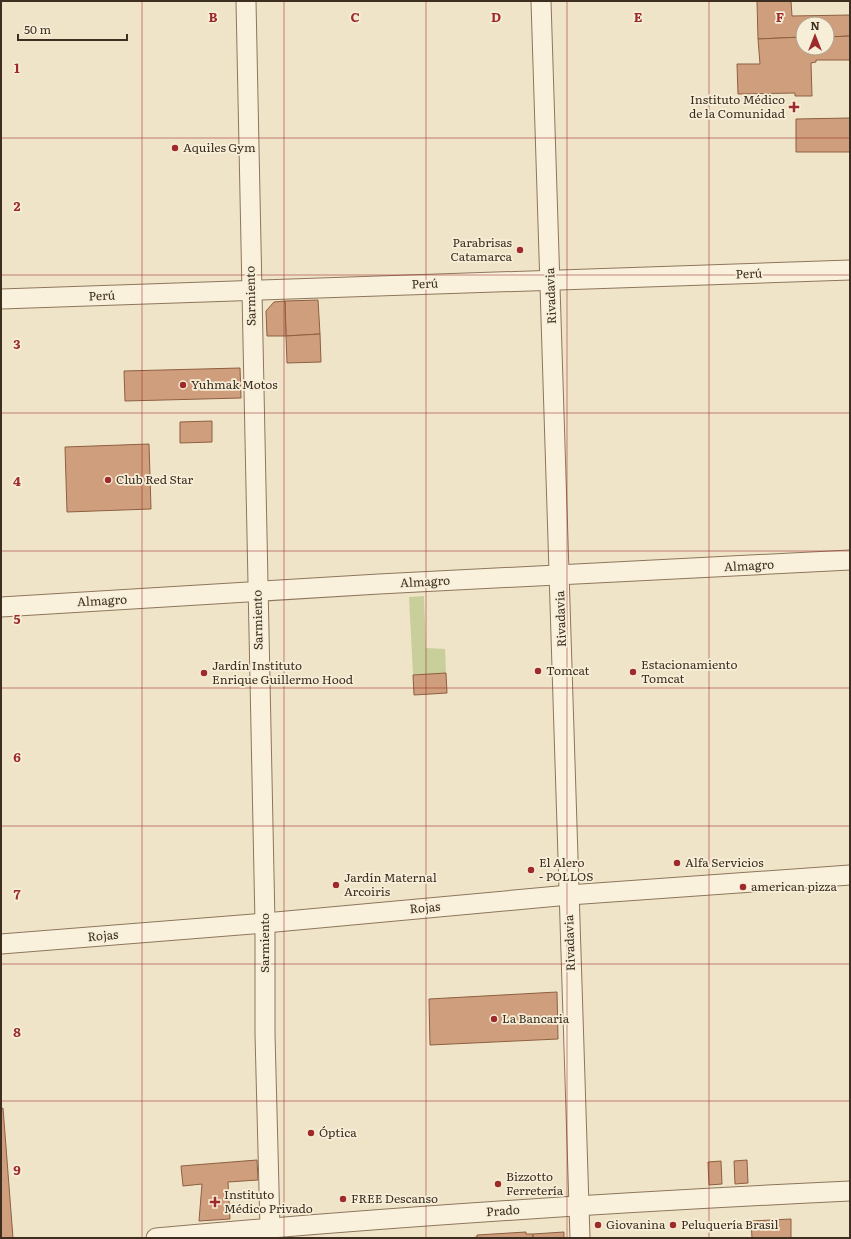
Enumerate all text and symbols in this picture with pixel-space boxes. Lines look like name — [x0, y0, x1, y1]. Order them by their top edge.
text: B — [209, 7, 218, 26]
text: C — [350, 7, 360, 26]
text: D — [491, 7, 501, 26]
text: E — [634, 7, 643, 26]
text: F — [776, 7, 784, 26]
scale bar — [18, 16, 127, 42]
north arrow — [795, 16, 835, 56]
text: N — [810, 17, 820, 33]
text: 50 m — [24, 20, 51, 38]
text: 1 — [14, 58, 20, 77]
place label: Instituto Médico de la Comunidad — [689, 90, 786, 122]
marker: Instituto Médico de la Comunidad — [788, 101, 800, 113]
place label: Aquiles Gym — [183, 138, 256, 156]
marker: Aquiles Gym — [170, 143, 180, 153]
text: 2 — [14, 196, 21, 215]
place label: Parabrisas Catamarca — [451, 233, 513, 265]
marker: Parabrisas Catamarca — [515, 245, 525, 255]
street label: Perú — [735, 264, 763, 282]
street label: Sarmiento — [240, 266, 260, 326]
street label: Rivadavia — [540, 267, 560, 325]
street label: Perú — [411, 274, 439, 292]
street label: Perú — [88, 286, 116, 304]
text: 3 — [13, 334, 21, 353]
place label: Yuhmak Motos — [191, 375, 278, 393]
marker: Yuhmak Motos — [178, 380, 188, 390]
place label: Club Red Star — [116, 470, 194, 488]
text: 4 — [13, 471, 21, 490]
marker: Club Red Star — [103, 475, 113, 485]
street label: Almagro — [723, 555, 774, 575]
street label: Almagro — [399, 571, 450, 591]
street label: Almagro — [76, 590, 127, 610]
street label: Sarmiento — [247, 590, 267, 650]
street label: Rivadavia — [550, 590, 570, 648]
text: 5 — [13, 609, 21, 628]
place label: Estacionamiento Tomcat — [641, 655, 737, 687]
place label: Jardín Instituto Enrique Guillermo Hood — [212, 656, 354, 688]
place label: Tomcat — [546, 661, 590, 679]
marker: Tomcat — [533, 666, 543, 676]
marker: Estacionamiento Tomcat — [628, 667, 638, 677]
marker: Jardín Instituto Enrique Guillermo Hood — [199, 668, 209, 678]
text: 6 — [13, 747, 21, 766]
place label: El Alero - POLLOS — [539, 853, 593, 885]
place label: Alfa Servicios — [685, 853, 764, 871]
marker: Alfa Servicios — [672, 858, 682, 868]
marker: El Alero - POLLOS — [526, 865, 536, 875]
place label: Jardín Maternal Arcoiris — [344, 868, 437, 900]
place label: american pizza — [751, 877, 837, 895]
marker: Jardín Maternal Arcoiris — [331, 880, 341, 890]
marker: american pizza — [738, 882, 748, 892]
text: 7 — [13, 884, 21, 903]
street label: Rojas — [409, 897, 442, 917]
street label: Sarmiento — [255, 913, 273, 973]
street label: Rivadavia — [559, 914, 579, 972]
street label: Rojas — [87, 925, 120, 945]
place label: La Bancaria — [502, 1009, 570, 1027]
marker: La Bancaria — [489, 1014, 499, 1024]
text: 8 — [13, 1022, 21, 1041]
place label: Óptica — [319, 1123, 357, 1141]
marker: Óptica — [306, 1128, 316, 1138]
text: 9 — [13, 1160, 21, 1179]
place label: Bizzotto Ferretería — [506, 1167, 564, 1199]
marker: Bizzotto Ferretería — [493, 1179, 503, 1189]
place label: Instituto Médico Privado — [224, 1185, 313, 1217]
place label: FREE Descanso — [351, 1189, 438, 1207]
marker: FREE Descanso — [338, 1194, 348, 1204]
marker: Instituto Médico Privado — [209, 1196, 221, 1208]
street label: Prado — [486, 1200, 520, 1220]
place label: Giovanina — [606, 1215, 666, 1233]
place label: Peluquería Brasil — [681, 1215, 778, 1233]
marker: Giovanina — [593, 1220, 603, 1230]
marker: Peluquería Brasil — [668, 1220, 678, 1230]

